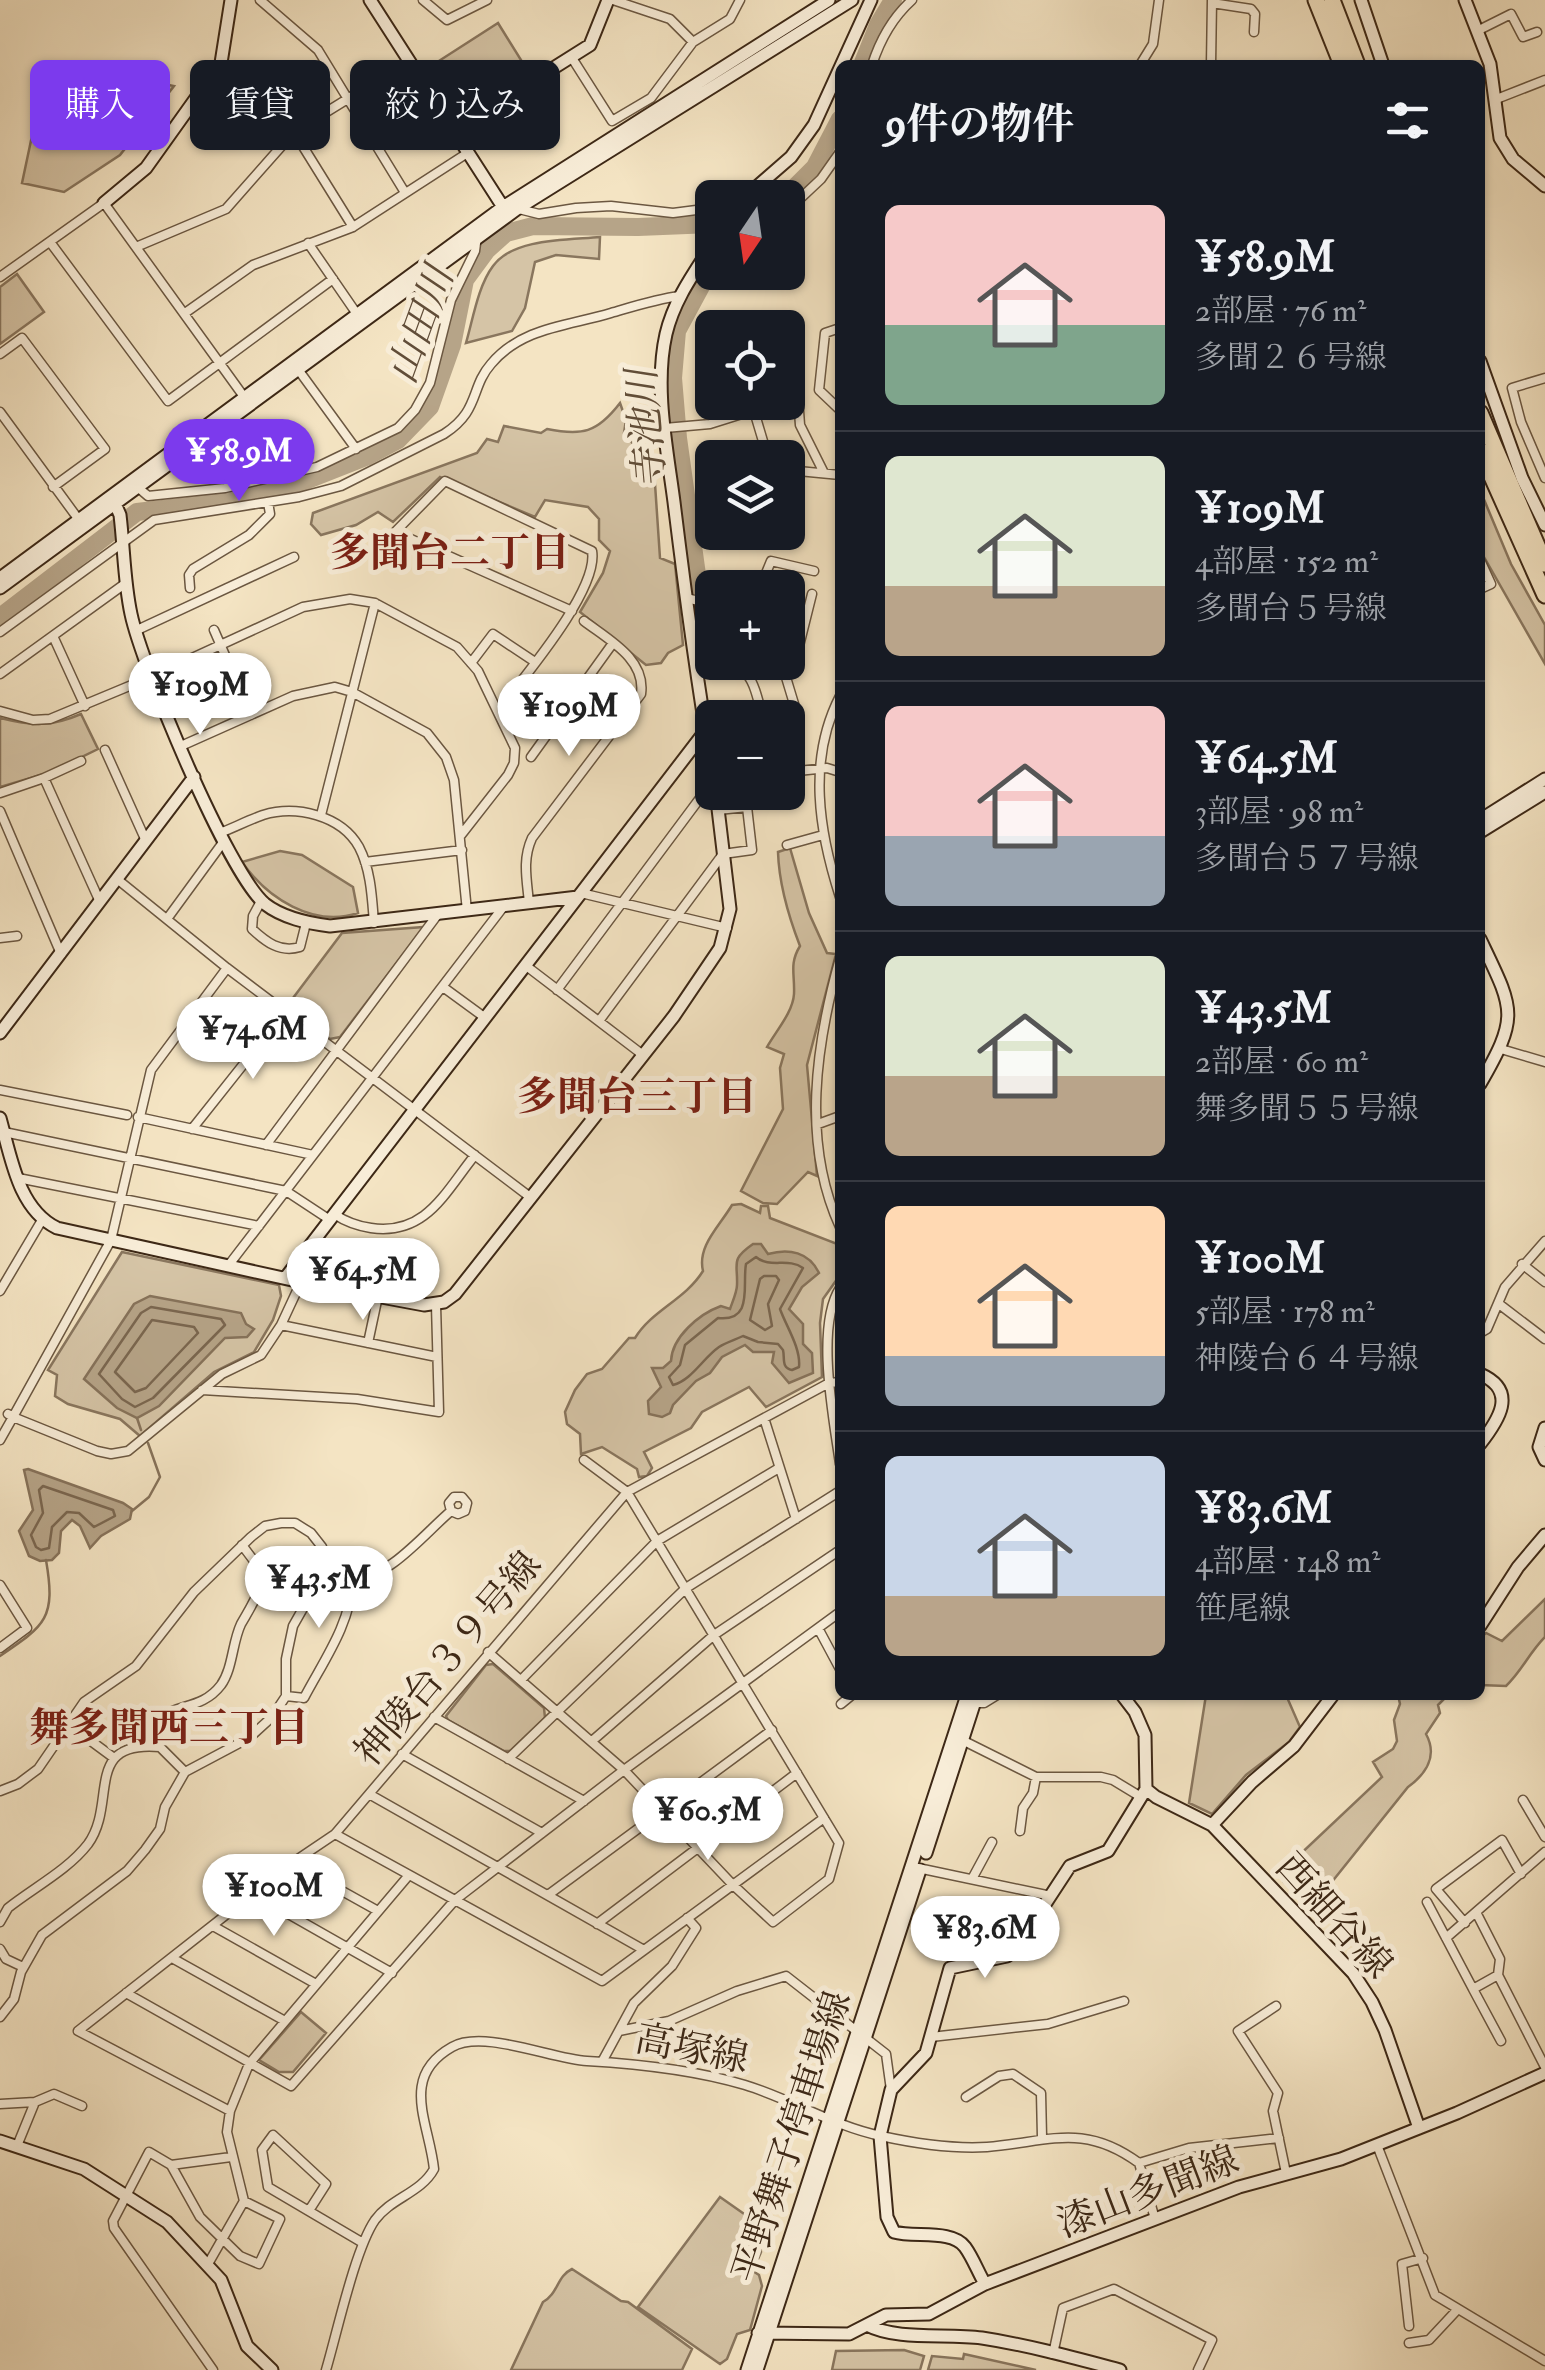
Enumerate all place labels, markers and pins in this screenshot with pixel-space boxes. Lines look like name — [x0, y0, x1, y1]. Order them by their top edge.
pin: ¥58.9M — [158, 419, 320, 504]
pin: ¥109M — [130, 653, 270, 738]
pin: ¥109M — [499, 674, 639, 759]
pin: ¥74.6M — [172, 997, 334, 1082]
pin: ¥64.5M — [282, 1238, 444, 1323]
pin: ¥43.5M — [238, 1546, 400, 1631]
pin: ¥60.5M — [627, 1778, 789, 1863]
pin: ¥100M — [204, 1854, 344, 1939]
pin: ¥83.6M — [904, 1896, 1066, 1981]

